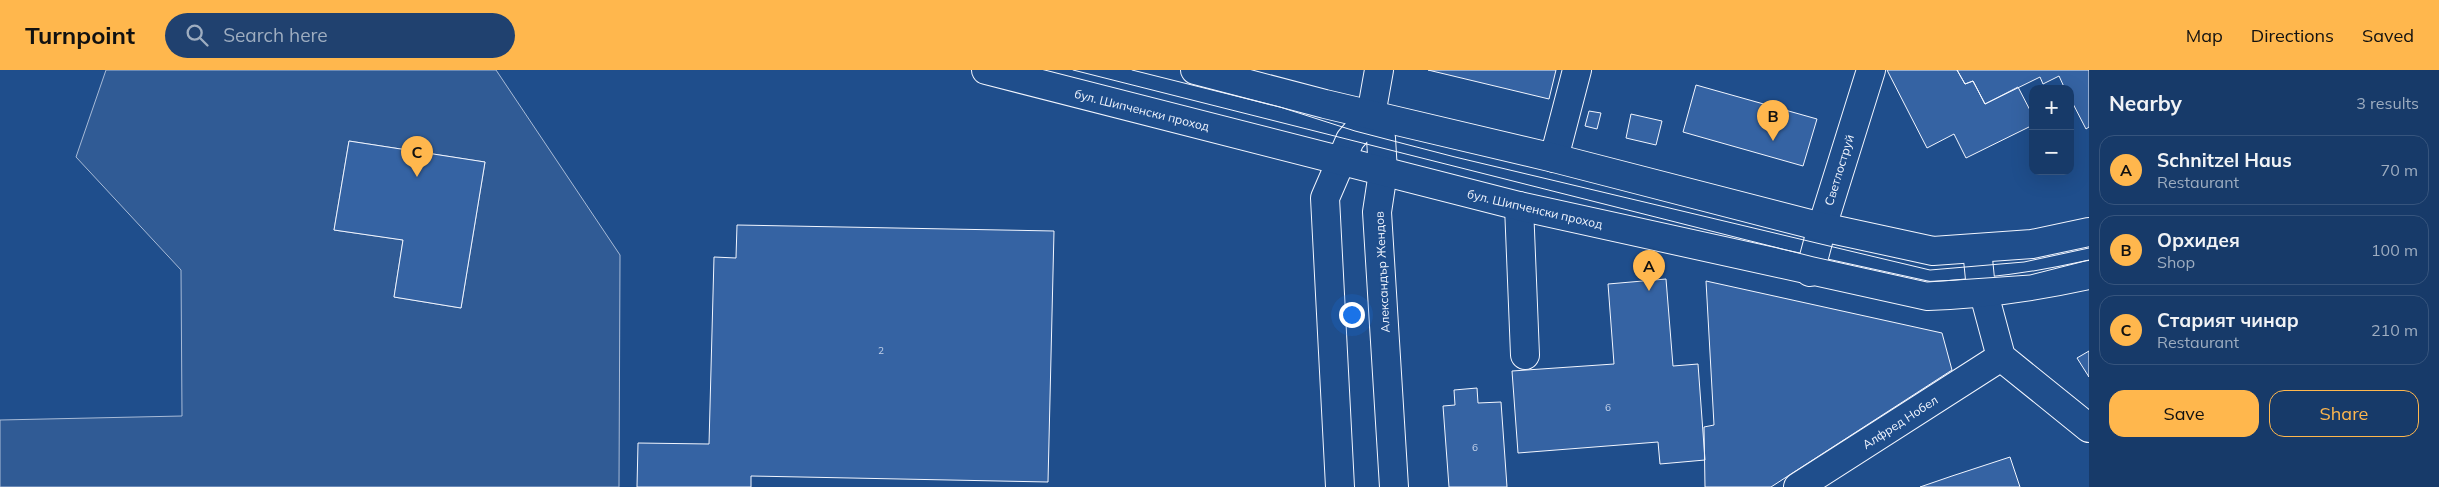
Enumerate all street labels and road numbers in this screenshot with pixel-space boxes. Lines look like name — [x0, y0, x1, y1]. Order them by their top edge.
street label: бул. Шипченски проход — [1073, 86, 1211, 134]
street label: Светлоструй — [1821, 133, 1857, 207]
street label: бул. Шипченски проход — [1466, 186, 1604, 232]
street label: Александър Жендов — [1371, 211, 1393, 333]
street label: Алфред Нобел — [1859, 392, 1941, 452]

